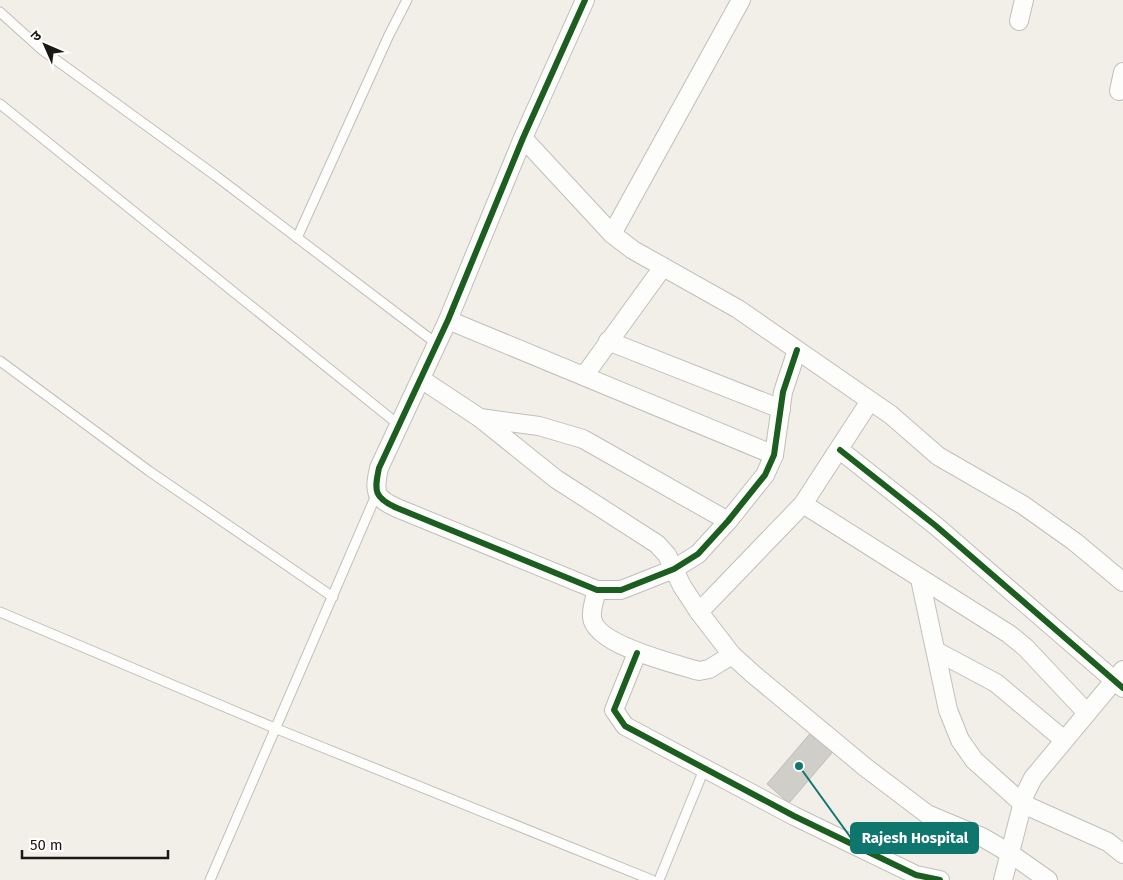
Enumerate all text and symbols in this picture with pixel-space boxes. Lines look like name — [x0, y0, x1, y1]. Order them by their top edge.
north arrow — [20, 20, 70, 70]
text: उ — [27, 27, 46, 45]
callout: Rajesh Hospital — [851, 823, 978, 853]
scale bar — [22, 828, 169, 860]
text: Rajesh Hospital — [862, 829, 969, 847]
text: 50 m — [30, 836, 63, 854]

